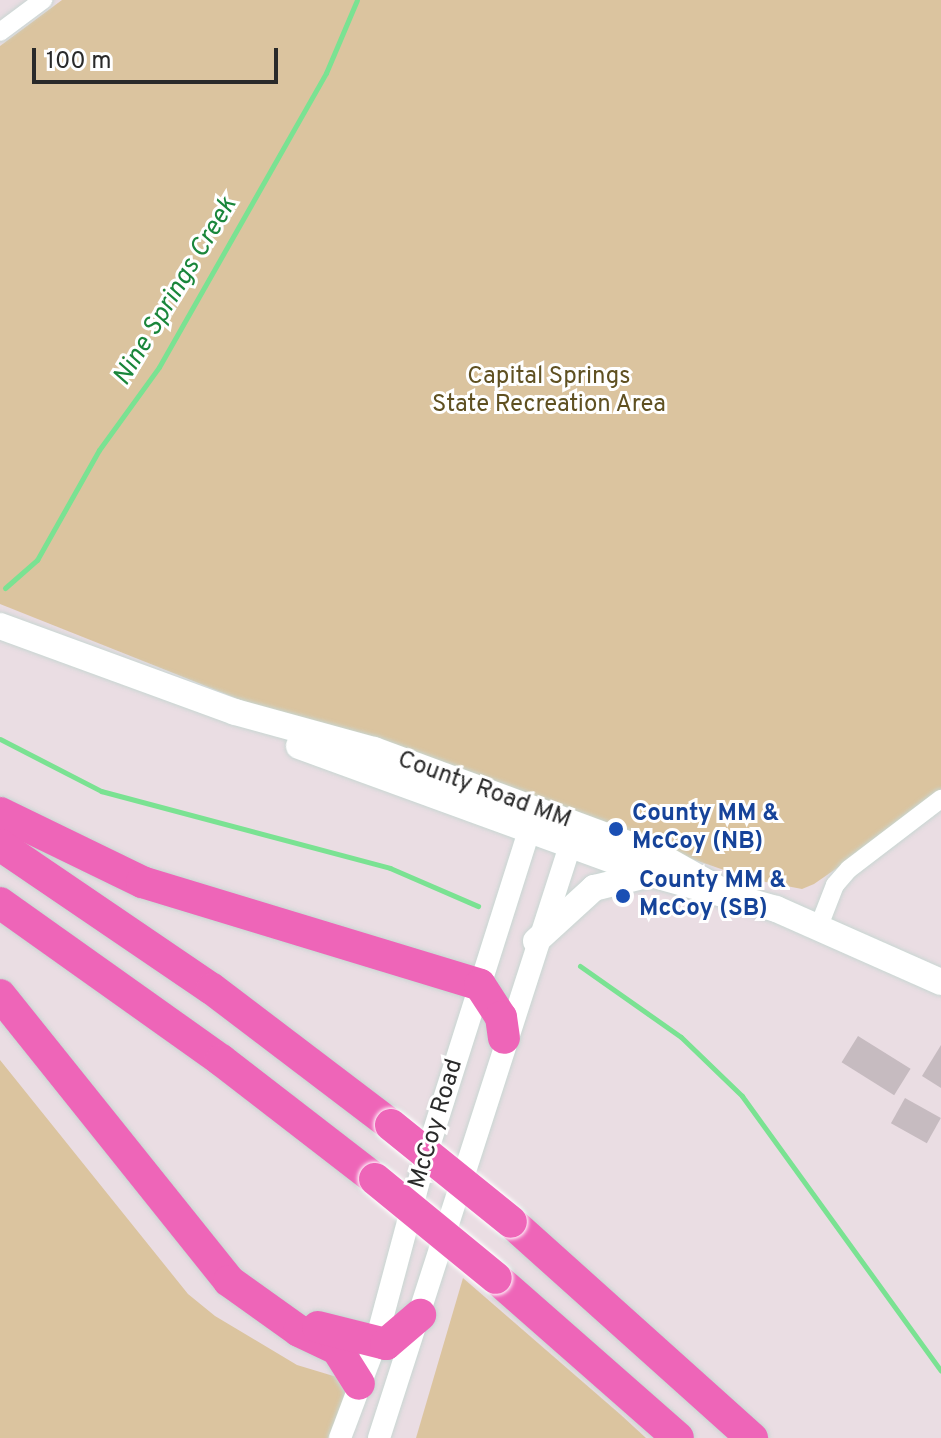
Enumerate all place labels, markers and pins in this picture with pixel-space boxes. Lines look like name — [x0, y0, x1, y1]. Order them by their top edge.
place label: County MM & McCoy (NB) — [632, 801, 779, 857]
marker: County MM & McCoy (NB) — [607, 820, 625, 838]
place label: County MM & McCoy (SB) — [639, 868, 786, 924]
marker: County MM & McCoy (SB) — [614, 887, 632, 905]

